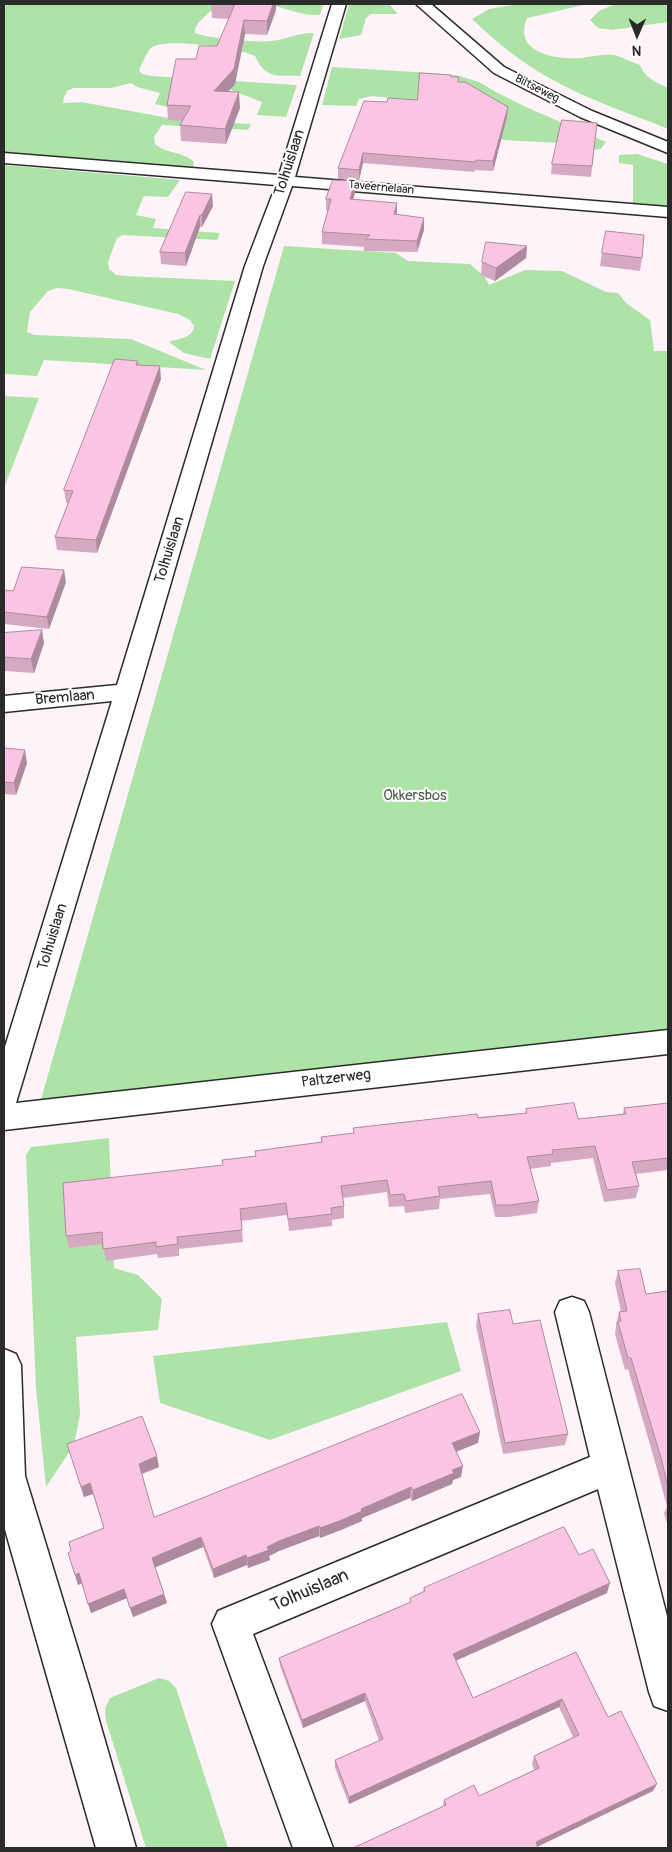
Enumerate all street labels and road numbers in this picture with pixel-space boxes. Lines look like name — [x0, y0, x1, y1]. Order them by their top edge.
street label: Biltseweg — [512, 72, 562, 106]
street label: Tolhuislaan — [271, 128, 309, 198]
street label: Taveernelaan — [347, 178, 415, 198]
street label: Tolhuislaan — [151, 514, 189, 586]
street label: Bremlaan — [34, 686, 96, 710]
street label: Tolhuislaan — [34, 901, 72, 973]
street label: Paltzerweg — [300, 1066, 372, 1092]
street label: Tolhuislaan — [268, 1565, 352, 1617]

